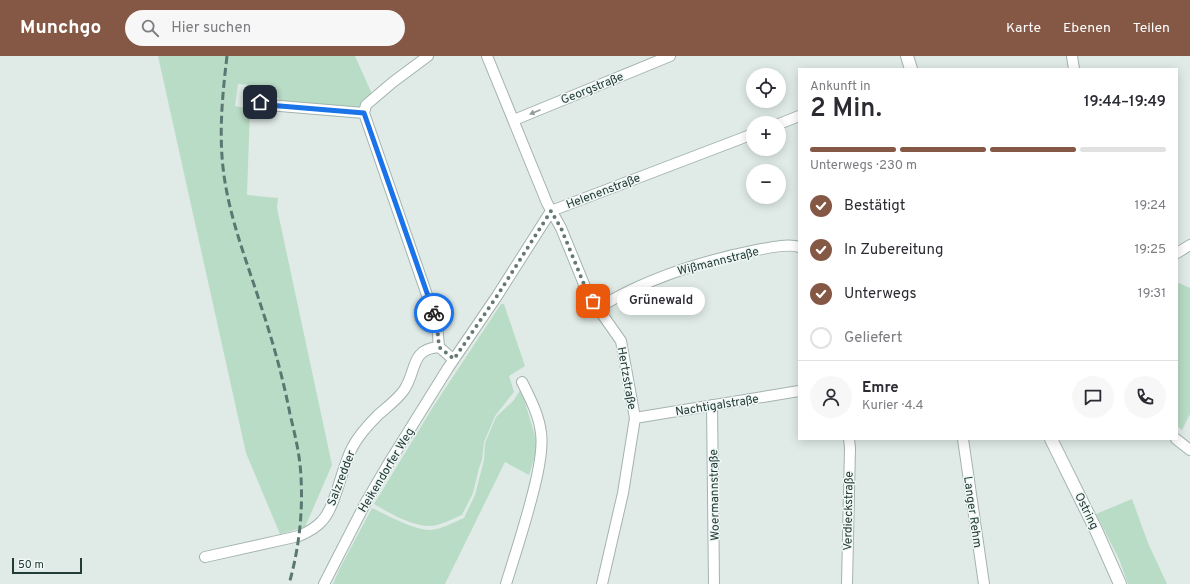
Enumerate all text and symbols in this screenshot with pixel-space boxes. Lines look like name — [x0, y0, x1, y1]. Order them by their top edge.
search box — [125, 10, 405, 46]
text: Munchgo — [20, 16, 101, 40]
icon: search — [139, 17, 161, 39]
text: Hier suchen — [171, 19, 251, 38]
text: Karte — [1006, 20, 1041, 37]
text: Ebenen — [1063, 20, 1111, 37]
text: Teilen — [1133, 20, 1170, 37]
map controls — [746, 68, 786, 204]
button: locate — [746, 68, 786, 108]
street label: Georgstraße — [559, 69, 626, 109]
text: Ankunft in — [810, 79, 871, 95]
pin — [243, 85, 277, 119]
icon: home — [249, 91, 271, 113]
text: 2 Min. — [810, 93, 882, 126]
text: 19:44–19:49 — [1084, 93, 1166, 112]
one-way arrow — [528, 109, 540, 115]
button: + — [746, 116, 786, 156]
text: Unterwegs · 230 m — [810, 158, 917, 174]
button: − — [746, 164, 786, 204]
street label: Helenenstraße — [564, 170, 643, 213]
icon: check — [810, 195, 832, 217]
text: Bestätigt — [844, 197, 906, 216]
text: 19:24 — [1135, 198, 1166, 214]
icon: check — [810, 239, 832, 261]
text: In Zubereitung — [844, 241, 944, 260]
text: 19:25 — [1134, 242, 1166, 258]
street label: Wißmannstraße — [676, 244, 761, 280]
icon: check — [810, 283, 832, 305]
pin — [576, 284, 610, 318]
text: Unterwegs — [844, 285, 917, 304]
text: 19:31 — [1138, 286, 1166, 302]
callout: Grünewald — [617, 287, 705, 315]
icon: bag — [582, 290, 604, 312]
courier — [414, 293, 454, 333]
text: Grünewald — [629, 293, 693, 309]
icon: bike — [423, 302, 445, 324]
text: Geliefert — [844, 329, 902, 348]
street label: Hertzstraße — [613, 345, 639, 411]
button: person — [810, 376, 852, 418]
button: chat — [1072, 376, 1114, 418]
button: phone — [1124, 376, 1166, 418]
text: Emre — [862, 379, 899, 398]
street label: Nachtigalstraße — [674, 391, 760, 420]
text: Kurier · 4.4 — [862, 398, 924, 414]
street label: Heikendorfer Weg — [355, 425, 419, 516]
street label: Salzredder — [324, 448, 360, 509]
street label: Woermannstraße — [706, 449, 724, 541]
street label: Verdieckstraße — [840, 471, 858, 551]
street label: Langer Rehm — [959, 475, 985, 549]
street label: Ostring — [1070, 490, 1102, 533]
scale bar — [12, 556, 82, 575]
text: 50 m — [18, 558, 44, 572]

